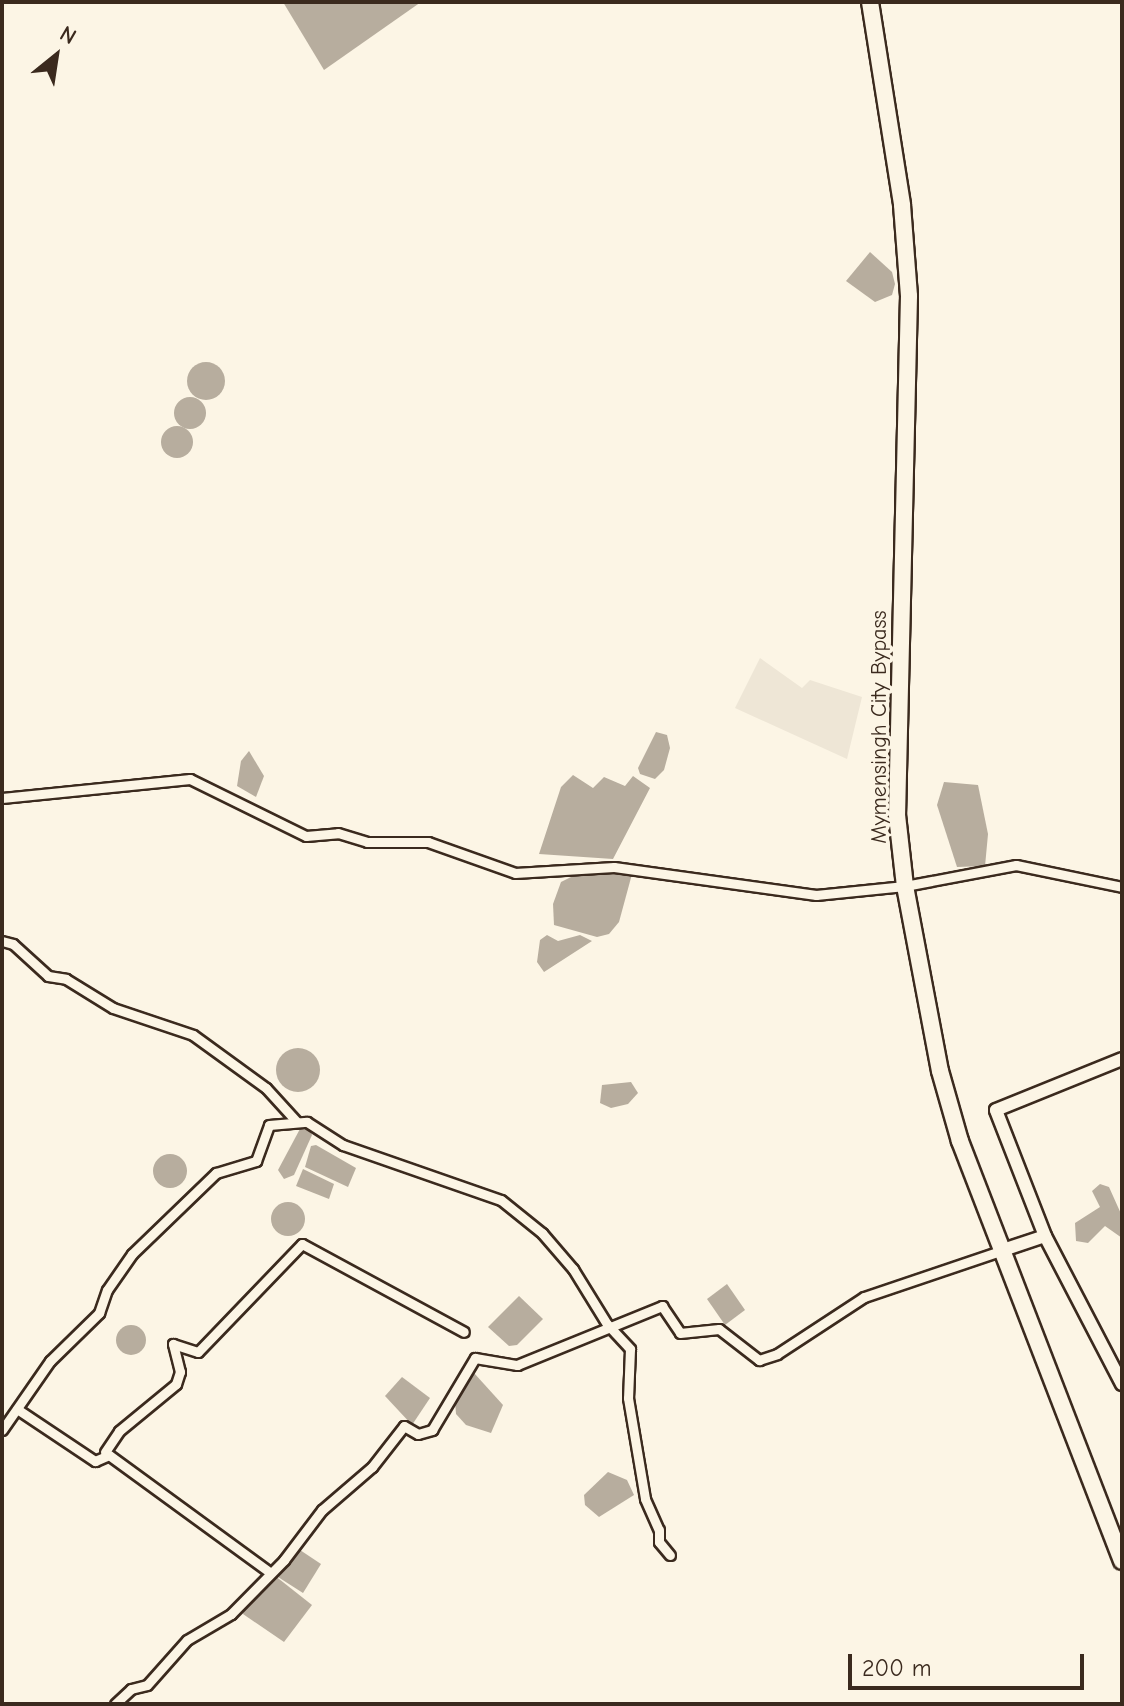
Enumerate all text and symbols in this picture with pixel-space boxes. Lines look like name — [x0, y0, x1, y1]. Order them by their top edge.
north arrow — [16, 16, 96, 96]
text: N — [55, 20, 81, 50]
street label: Mymensingh City Bypass — [867, 610, 893, 844]
scale bar — [852, 1638, 1088, 1688]
text: 200 m — [862, 1654, 932, 1682]

